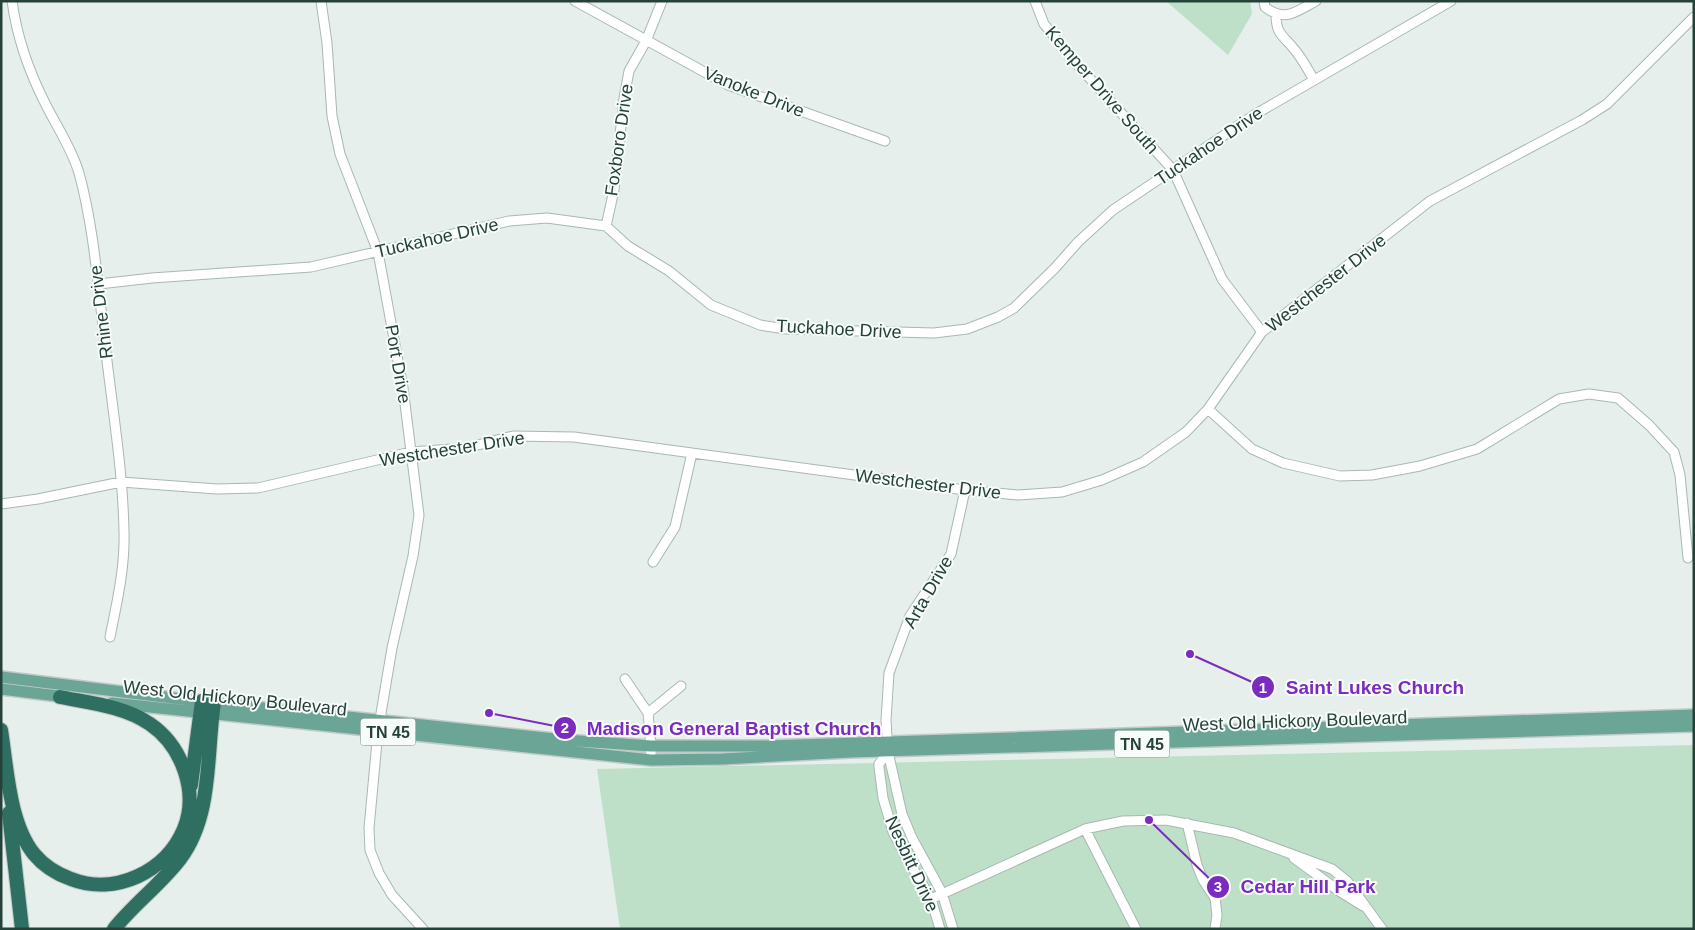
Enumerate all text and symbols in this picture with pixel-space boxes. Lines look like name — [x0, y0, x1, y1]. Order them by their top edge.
street label: Kemper Drive South — [1041, 22, 1163, 158]
street label: Vanoke Drive — [701, 63, 807, 121]
street label: Foxboro Drive — [601, 83, 637, 197]
street label: Tuckahoe Drive — [1151, 103, 1267, 189]
street label: Tuckahoe Drive — [374, 214, 500, 262]
street label: Westchester Drive — [1262, 230, 1390, 336]
street label: Rhine Drive — [85, 264, 117, 360]
street label: Tuckahoe Drive — [776, 316, 902, 342]
street label: Port Drive — [381, 323, 415, 405]
street label: Westchester Drive — [378, 428, 526, 470]
street label: Westchester Drive — [854, 465, 1002, 503]
street label: Arta Drive — [899, 552, 957, 632]
callout: Saint Lukes Church — [1251, 670, 1474, 704]
street label: West Old Hickory Boulevard — [122, 676, 348, 720]
text: Saint Lukes Church — [1286, 677, 1464, 698]
text: 1 — [1259, 679, 1267, 696]
street label: West Old Hickory Boulevard — [1182, 707, 1408, 735]
callout: Madison General Baptist Church — [552, 711, 892, 745]
text: Madison General Baptist Church — [587, 718, 881, 739]
road number: TN 45 — [360, 719, 416, 746]
text: 2 — [561, 719, 569, 736]
road number: TN 45 — [1114, 731, 1170, 758]
street label: Nesbitt Drive — [881, 813, 943, 915]
callout: Cedar Hill Park — [1206, 870, 1386, 904]
text: Cedar Hill Park — [1240, 876, 1376, 897]
text: 3 — [1214, 878, 1222, 895]

